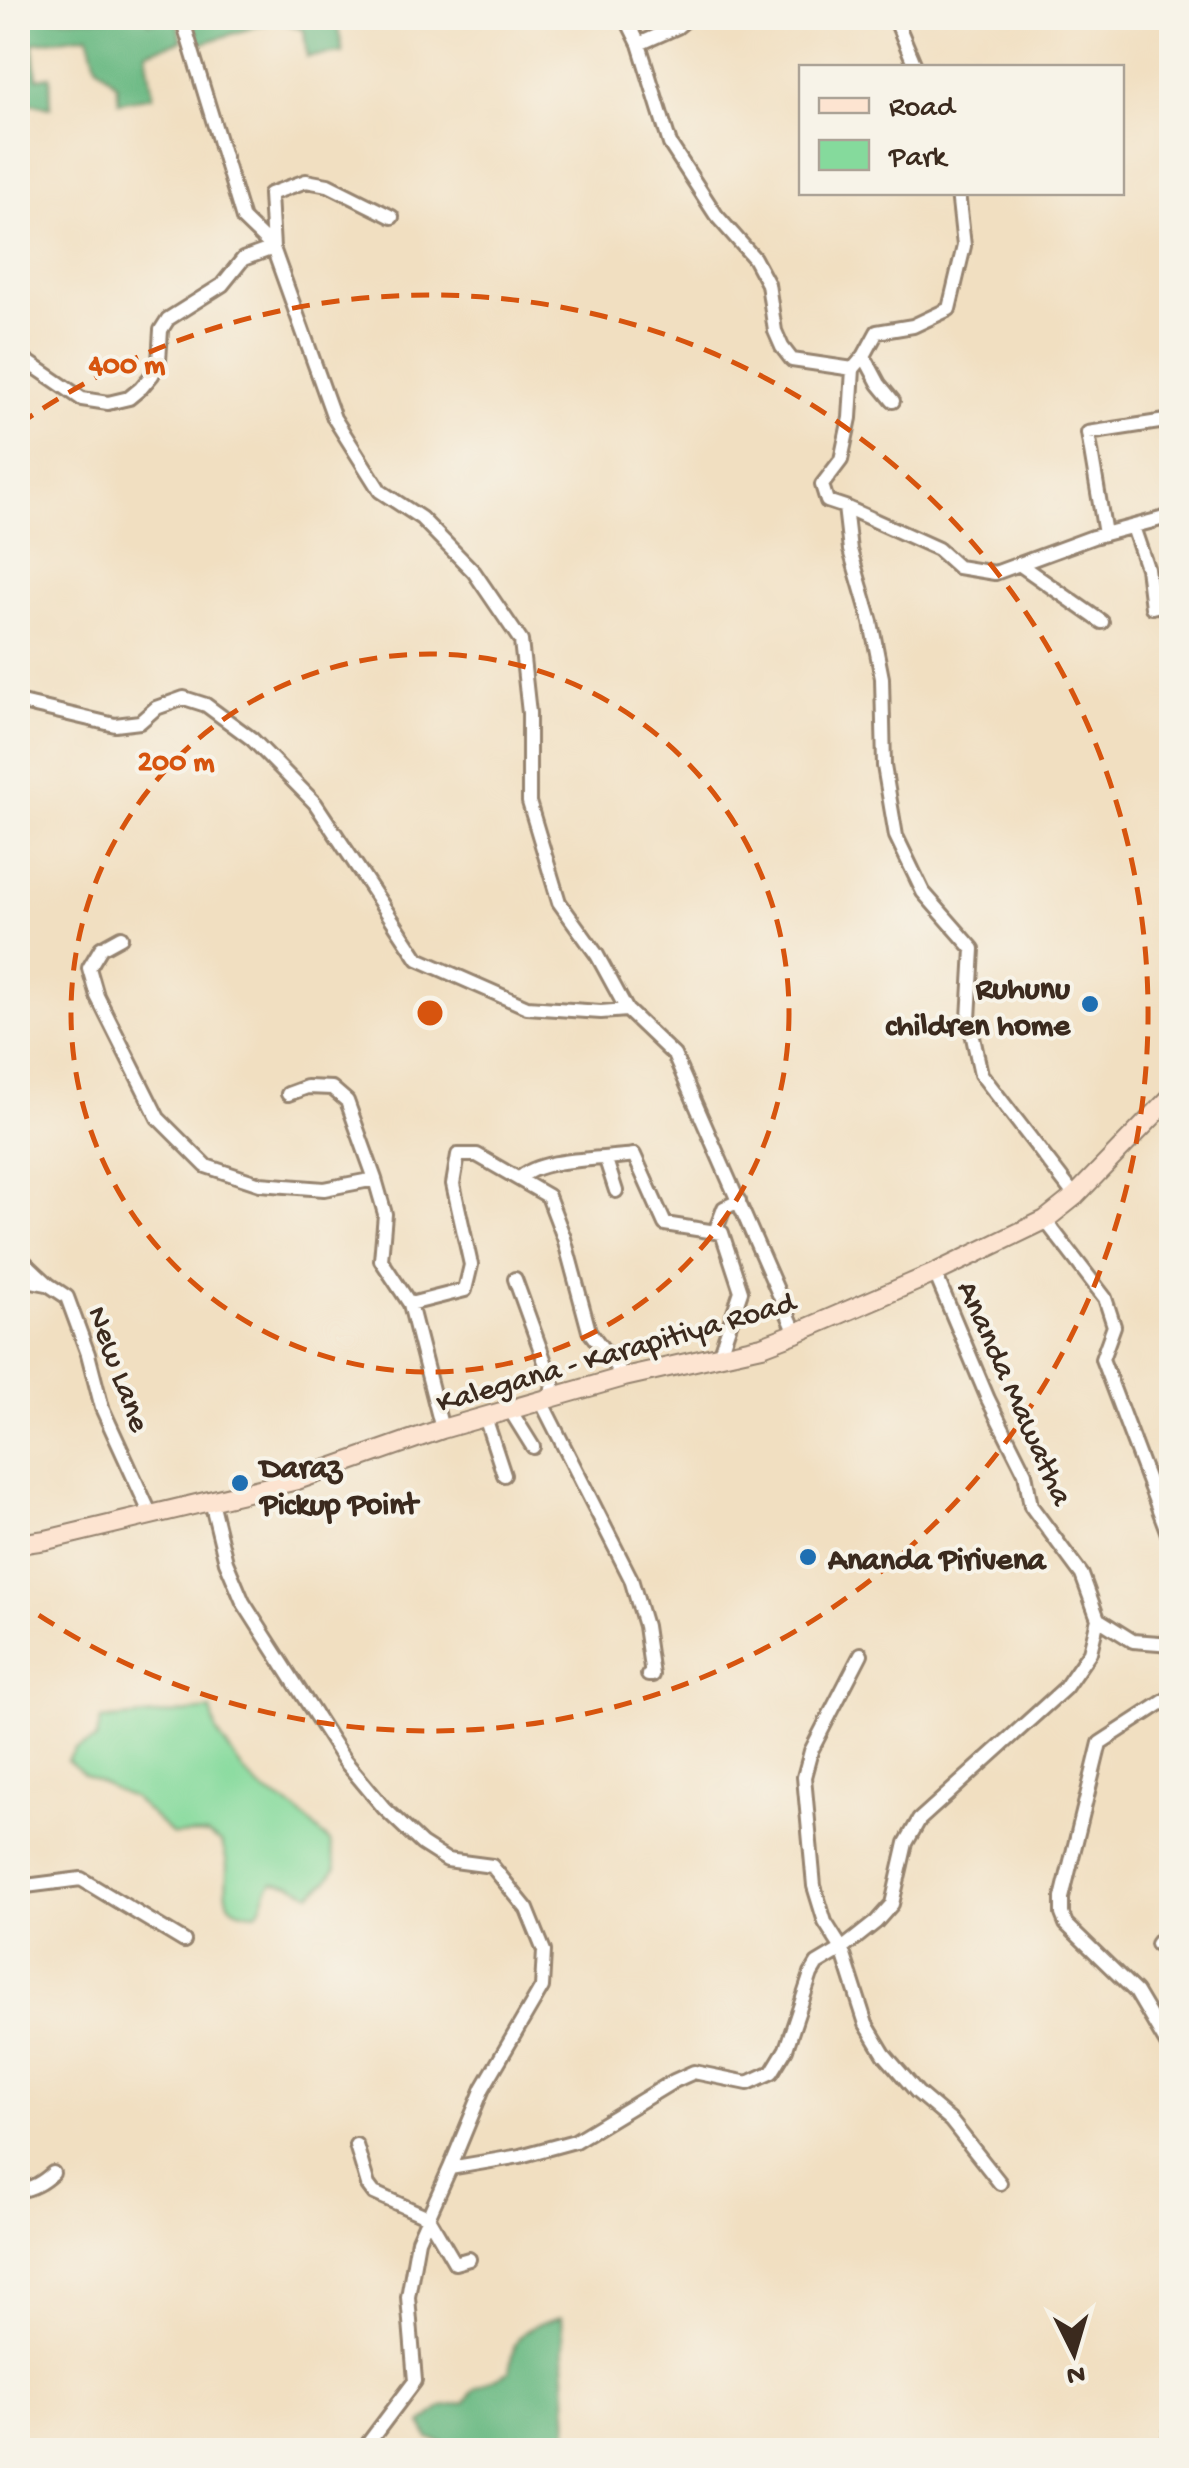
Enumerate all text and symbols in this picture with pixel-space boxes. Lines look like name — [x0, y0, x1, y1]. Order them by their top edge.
legend — [799, 65, 1124, 195]
text: Road — [889, 92, 957, 127]
text: Park — [888, 142, 949, 177]
text: 400 m — [88, 350, 166, 385]
text: 200 m — [137, 747, 215, 782]
place label: Ruhunu children home — [886, 972, 1071, 1047]
marker: Ruhunu children home — [1079, 993, 1101, 1015]
centre of rings — [412, 995, 448, 1031]
street label: Ananda Mawatha — [946, 1276, 1079, 1513]
street label: Kalegana - Karapitiya Road — [433, 1285, 802, 1424]
street label: New Lane — [76, 1302, 157, 1438]
place label: Daraz Pickup Point — [257, 1451, 420, 1526]
marker: Daraz Pickup Point — [229, 1472, 251, 1494]
place label: Ananda Pirivena — [827, 1543, 1048, 1581]
marker: Ananda Pirivena — [797, 1546, 819, 1568]
north arrow — [1024, 2303, 1124, 2403]
text: N — [1065, 2356, 1086, 2391]

